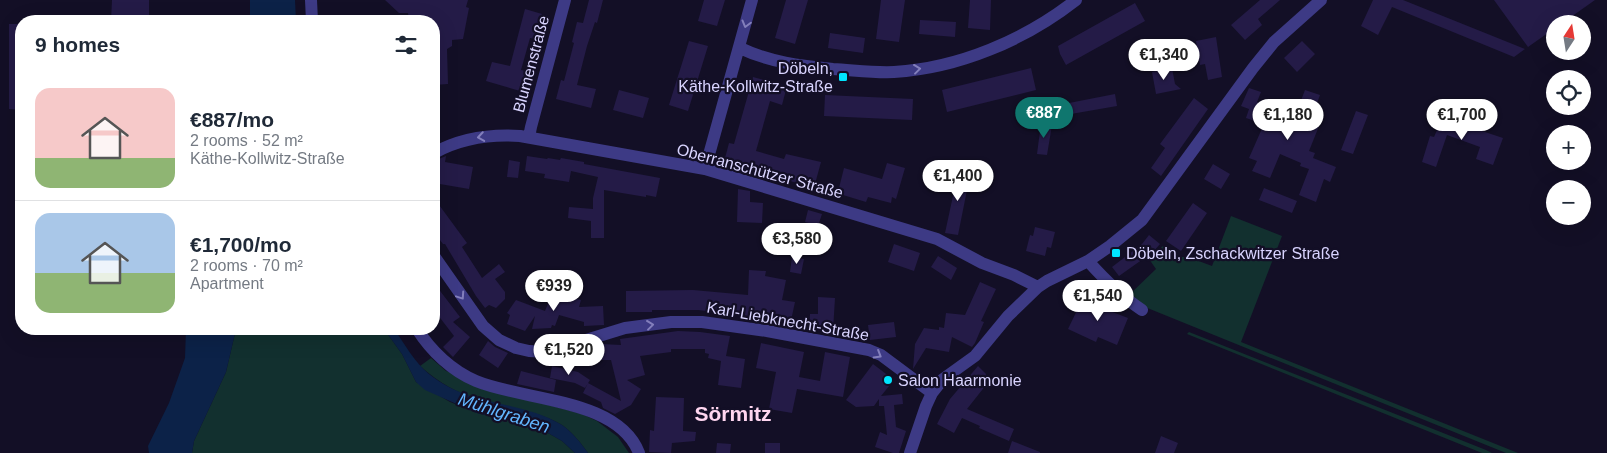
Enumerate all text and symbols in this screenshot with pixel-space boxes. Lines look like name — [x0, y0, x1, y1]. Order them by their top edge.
street label: Blumenstraße — [510, 14, 552, 114]
north arrow — [1546, 15, 1591, 60]
map controls — [1546, 15, 1591, 225]
one-way arrow — [741, 20, 752, 29]
icon: filters — [392, 31, 420, 59]
text: 9 homes — [35, 33, 120, 56]
pin: €1,340 — [1123, 38, 1205, 81]
text: €1,340 — [1140, 46, 1188, 63]
place label: Döbeln, Käthe-Kollwitz-Straße — [678, 60, 833, 95]
one-way arrow — [913, 64, 921, 75]
button: locate — [1546, 70, 1591, 115]
marker: Döbeln, Käthe-Kollwitz-Straße — [837, 71, 849, 83]
pin: €887 — [1014, 96, 1074, 139]
pin: €1,180 — [1247, 98, 1329, 141]
pin: €1,700 — [1421, 98, 1503, 141]
text: €887 — [1026, 104, 1062, 121]
text: €1,180 — [1264, 106, 1312, 123]
text: €1,700 — [1438, 106, 1486, 123]
icon: home — [75, 108, 135, 168]
text: €887/mo — [190, 108, 274, 131]
button: + — [1546, 125, 1591, 170]
one-way arrow — [476, 131, 484, 142]
text: 2 rooms · 52 m² — [190, 132, 303, 149]
street label: Oberranschützer Straße — [675, 141, 845, 201]
text: Käthe-Kollwitz-Straße — [190, 150, 345, 167]
pin: €1,400 — [917, 160, 999, 202]
text: €1,400 — [934, 167, 982, 184]
button: − — [1546, 180, 1591, 225]
pin: €3,580 — [756, 222, 838, 265]
text: €3,580 — [773, 230, 821, 247]
icon: home — [75, 233, 135, 293]
text: €1,700/mo — [190, 233, 292, 256]
place label: Döbeln, Zschackwitzer Straße — [1126, 245, 1340, 262]
marker: Döbeln, Zschackwitzer Straße — [1110, 247, 1122, 259]
text: 2 rooms · 70 m² — [190, 257, 303, 274]
pin: €939 — [524, 270, 584, 312]
text: Apartment — [190, 275, 264, 292]
text: €939 — [536, 277, 572, 294]
pin: €1,540 — [1057, 280, 1139, 322]
text: €1,540 — [1074, 287, 1122, 304]
one-way arrow — [455, 290, 464, 300]
street label: Karl-Liebknecht-Straße — [706, 298, 871, 344]
one-way arrow — [646, 320, 654, 331]
pin: €1,520 — [528, 334, 610, 376]
text: €1,520 — [545, 341, 593, 358]
one-way arrow — [873, 349, 882, 359]
place label: Salon Haarmonie — [898, 372, 1022, 389]
marker: Salon Haarmonie — [882, 374, 894, 386]
water label: Mühlgraben — [456, 389, 552, 437]
district label: Sörmitz — [694, 402, 772, 425]

